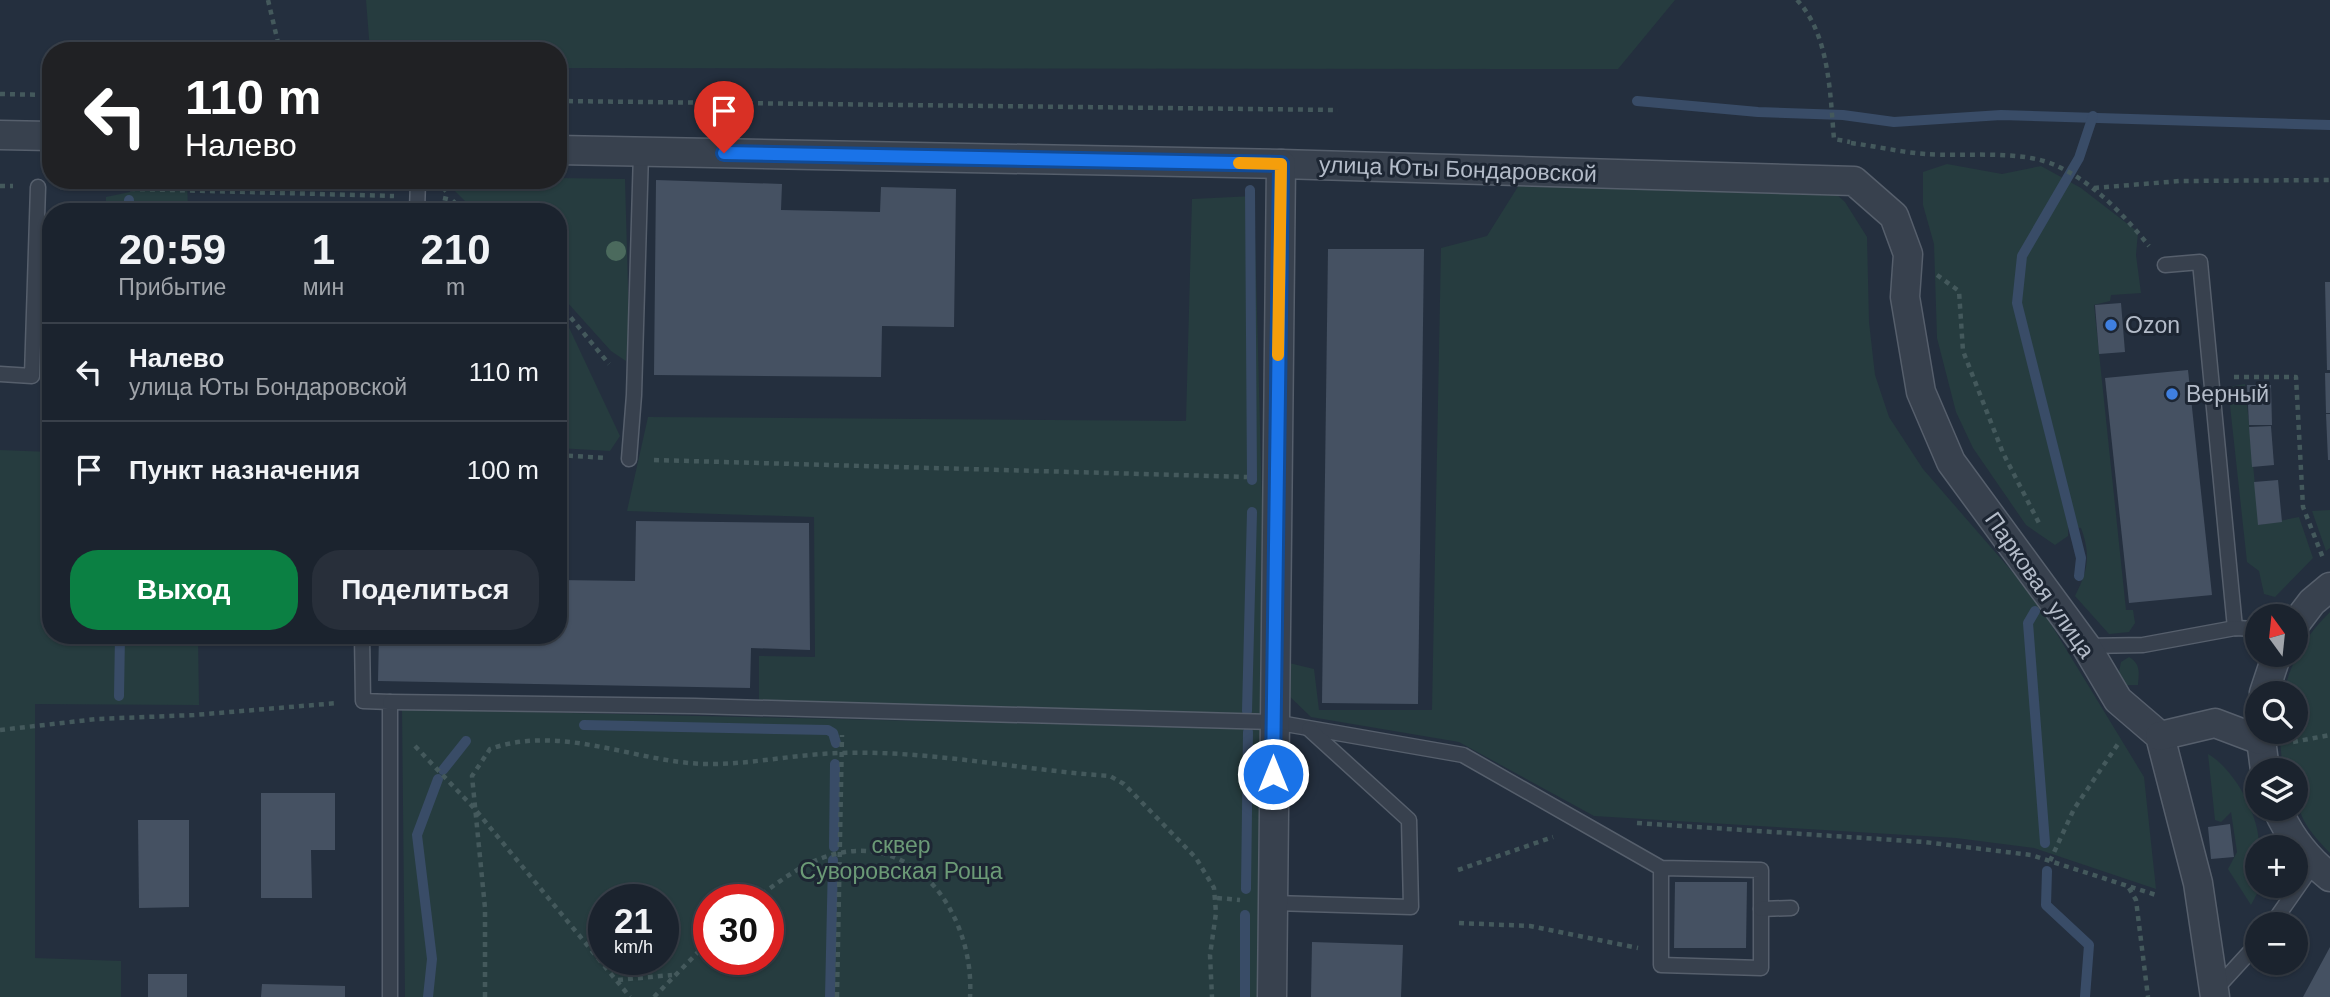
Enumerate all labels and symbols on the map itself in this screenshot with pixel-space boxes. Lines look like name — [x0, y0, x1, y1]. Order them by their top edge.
pin — [694, 81, 754, 153]
street label: улица Юты Бондаровской — [1319, 151, 1597, 187]
place label: Ozon — [2125, 312, 2180, 338]
marker: Ozon — [2103, 317, 2119, 333]
place label: Верный — [2186, 381, 2269, 407]
marker: Верный — [2164, 386, 2180, 402]
street label: Парковая улица — [1980, 507, 2100, 663]
north arrow — [2245, 604, 2308, 667]
position arrow — [1236, 737, 1310, 811]
park label: сквер Суворовская Роща — [800, 832, 1003, 884]
speed limit sign: 30 — [693, 884, 784, 975]

